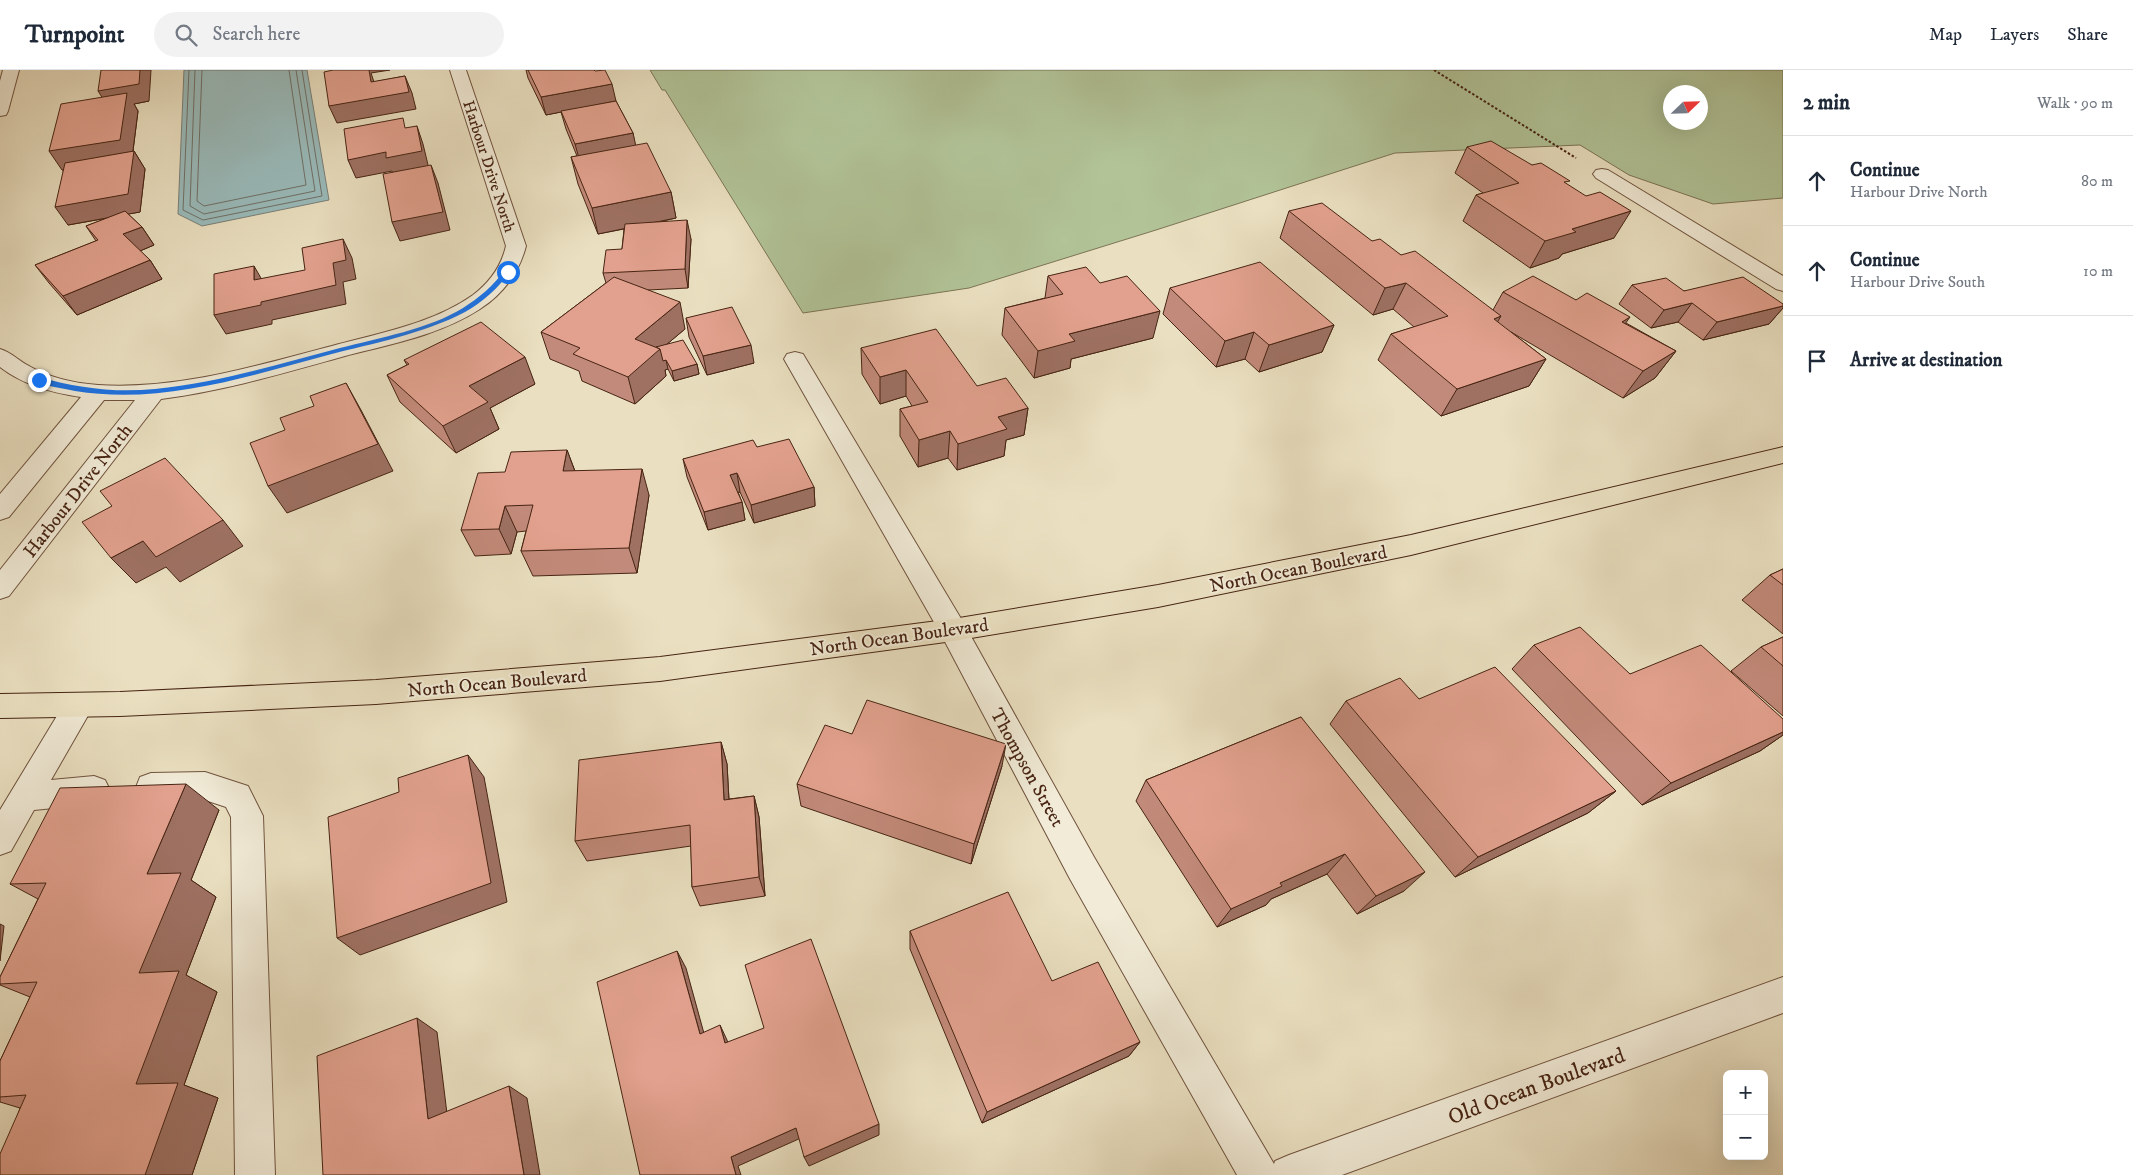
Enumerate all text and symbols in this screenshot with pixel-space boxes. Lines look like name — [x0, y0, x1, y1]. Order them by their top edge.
search box — [154, 12, 504, 57]
text: Turnpoint — [25, 20, 124, 50]
icon: search — [172, 21, 200, 49]
text: Search here — [212, 23, 300, 46]
text: Map — [1929, 24, 1962, 46]
text: Layers — [1990, 24, 2039, 46]
text: Share — [2067, 24, 2108, 46]
north arrow — [1663, 85, 1708, 130]
text: 2 min — [1803, 90, 1850, 116]
text: Walk · 90 m — [2037, 93, 2113, 113]
street label: Harbour Drive North — [458, 98, 520, 235]
text: Continue — [1850, 159, 1920, 182]
icon: ahead — [1803, 167, 1831, 195]
text: 80 m — [2081, 171, 2113, 191]
text: Harbour Drive North — [1850, 182, 1988, 202]
text: Continue — [1850, 249, 1920, 272]
icon: ahead — [1803, 257, 1831, 285]
route start — [497, 261, 520, 284]
text: 10 m — [2083, 261, 2113, 281]
text: Harbour Drive South — [1850, 272, 1985, 292]
icon: arrive — [1803, 347, 1831, 375]
text: Arrive at destination — [1850, 349, 2002, 372]
route end — [28, 369, 51, 392]
street label: Harbour Drive North — [19, 419, 138, 562]
street label: North Ocean Boulevard — [1208, 541, 1389, 598]
street label: North Ocean Boulevard — [808, 613, 990, 661]
street label: North Ocean Boulevard — [406, 664, 588, 703]
street label: Thompson Street — [985, 704, 1069, 831]
street label: Old Ocean Boulevard — [1444, 1042, 1629, 1131]
map controls — [1723, 1070, 1768, 1160]
button: + — [1723, 1070, 1768, 1115]
button: − — [1723, 1115, 1768, 1160]

